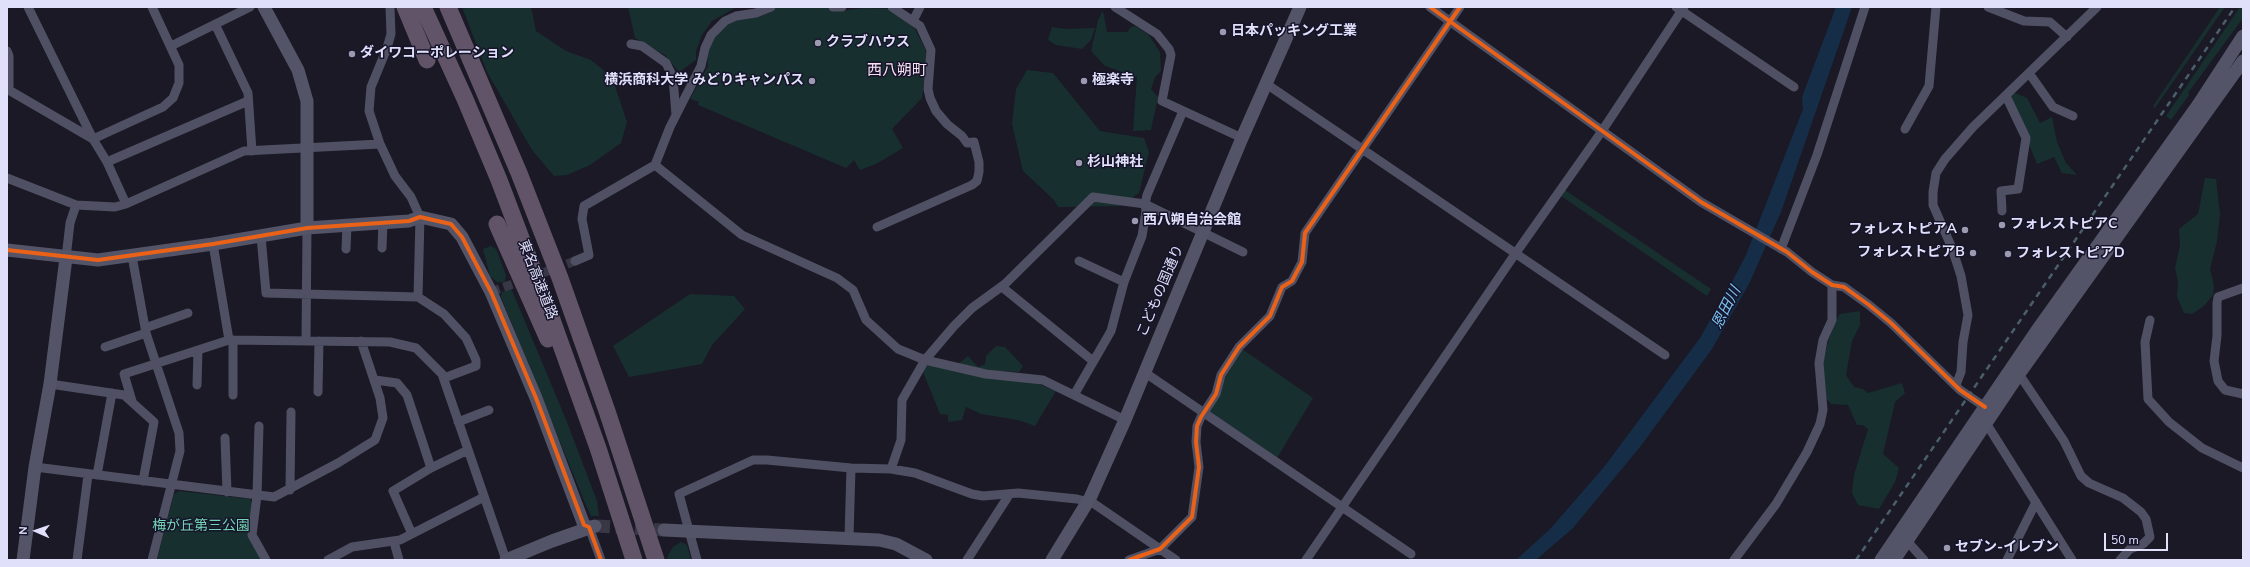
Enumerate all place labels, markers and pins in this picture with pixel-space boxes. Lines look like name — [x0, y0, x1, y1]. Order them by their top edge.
place label: 日本パッキング工業 — [1231, 24, 1357, 40]
marker: 日本パッキング工業 — [1218, 27, 1228, 37]
place label: クラブハウス — [826, 35, 910, 51]
marker: クラブハウス — [813, 38, 823, 48]
place label: ダイワコーポレーション — [360, 46, 514, 62]
marker: ダイワコーポレーション — [347, 49, 357, 59]
place label: 横浜商科大学 みどりキャンパス — [604, 73, 804, 89]
place label: 極楽寺 — [1092, 73, 1134, 89]
marker: 横浜商科大学 みどりキャンパス — [807, 76, 817, 86]
marker: 極楽寺 — [1079, 76, 1089, 86]
place label: 杉山神社 — [1087, 155, 1143, 171]
marker: 杉山神社 — [1074, 158, 1084, 168]
place label: 西八朔自治会館 — [1143, 213, 1241, 229]
marker: 西八朔自治会館 — [1130, 216, 1140, 226]
place label: フォレストピアC — [2010, 217, 2118, 233]
marker: フォレストピアC — [1997, 220, 2007, 230]
place label: フォレストピアA — [1849, 222, 1957, 238]
marker: フォレストピアA — [1960, 225, 1970, 235]
place label: フォレストピアB — [1857, 245, 1965, 261]
place label: フォレストピアD — [2016, 246, 2125, 262]
marker: フォレストピアB — [1968, 248, 1978, 258]
marker: フォレストピアD — [2003, 249, 2013, 259]
place label: セブン-イレブン — [1955, 540, 2059, 556]
marker: セブン-イレブン — [1942, 543, 1952, 553]

